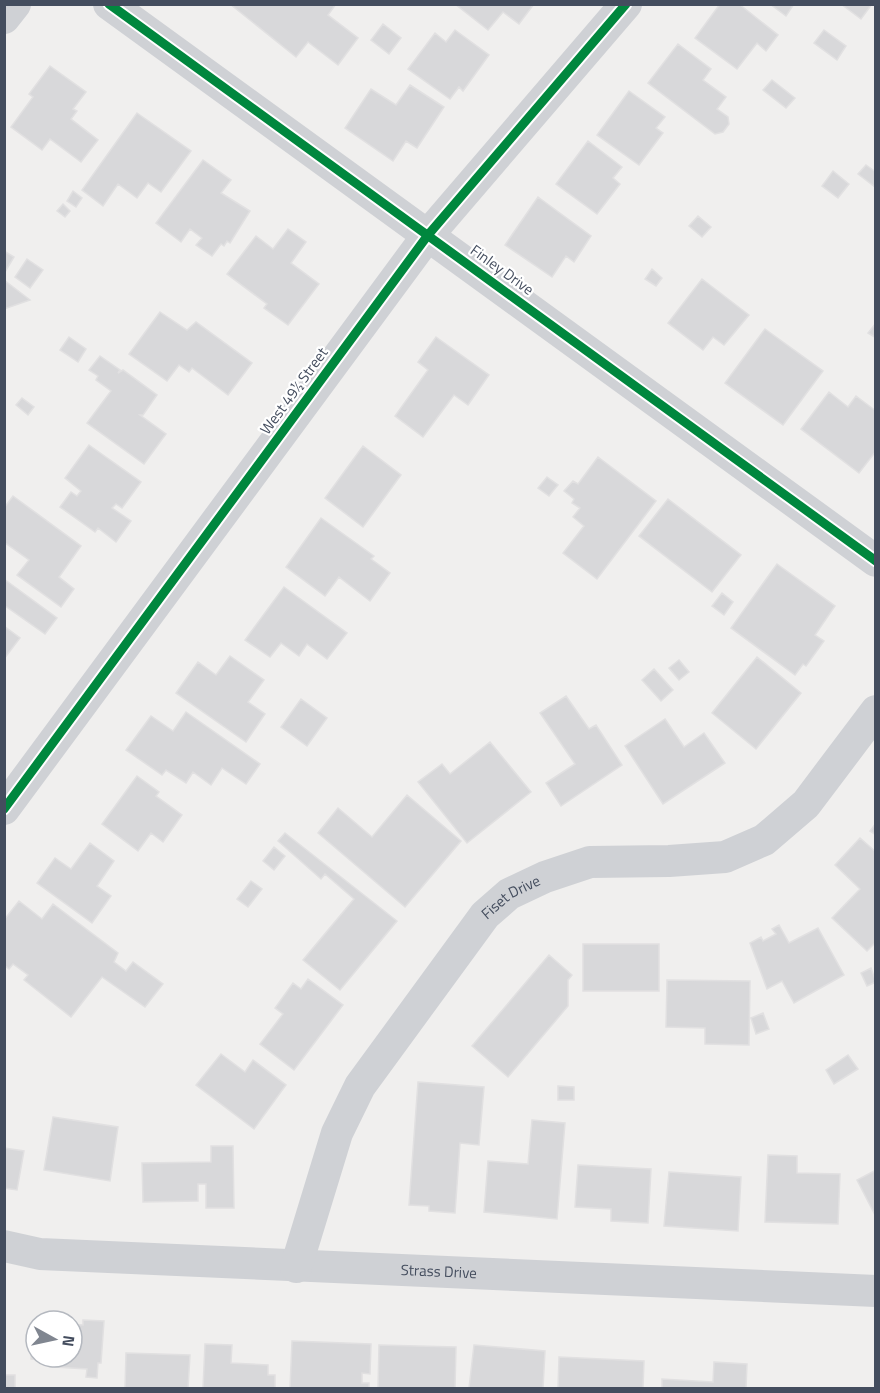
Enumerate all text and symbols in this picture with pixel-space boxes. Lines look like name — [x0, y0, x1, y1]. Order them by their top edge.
street label: Finley Drive — [466, 239, 539, 301]
street label: West 49½ Street — [254, 342, 334, 439]
street label: Fiset Drive — [476, 869, 544, 924]
street label: Strass Drive — [400, 1258, 477, 1284]
north arrow — [24, 1309, 84, 1369]
text: N — [56, 1334, 82, 1348]

